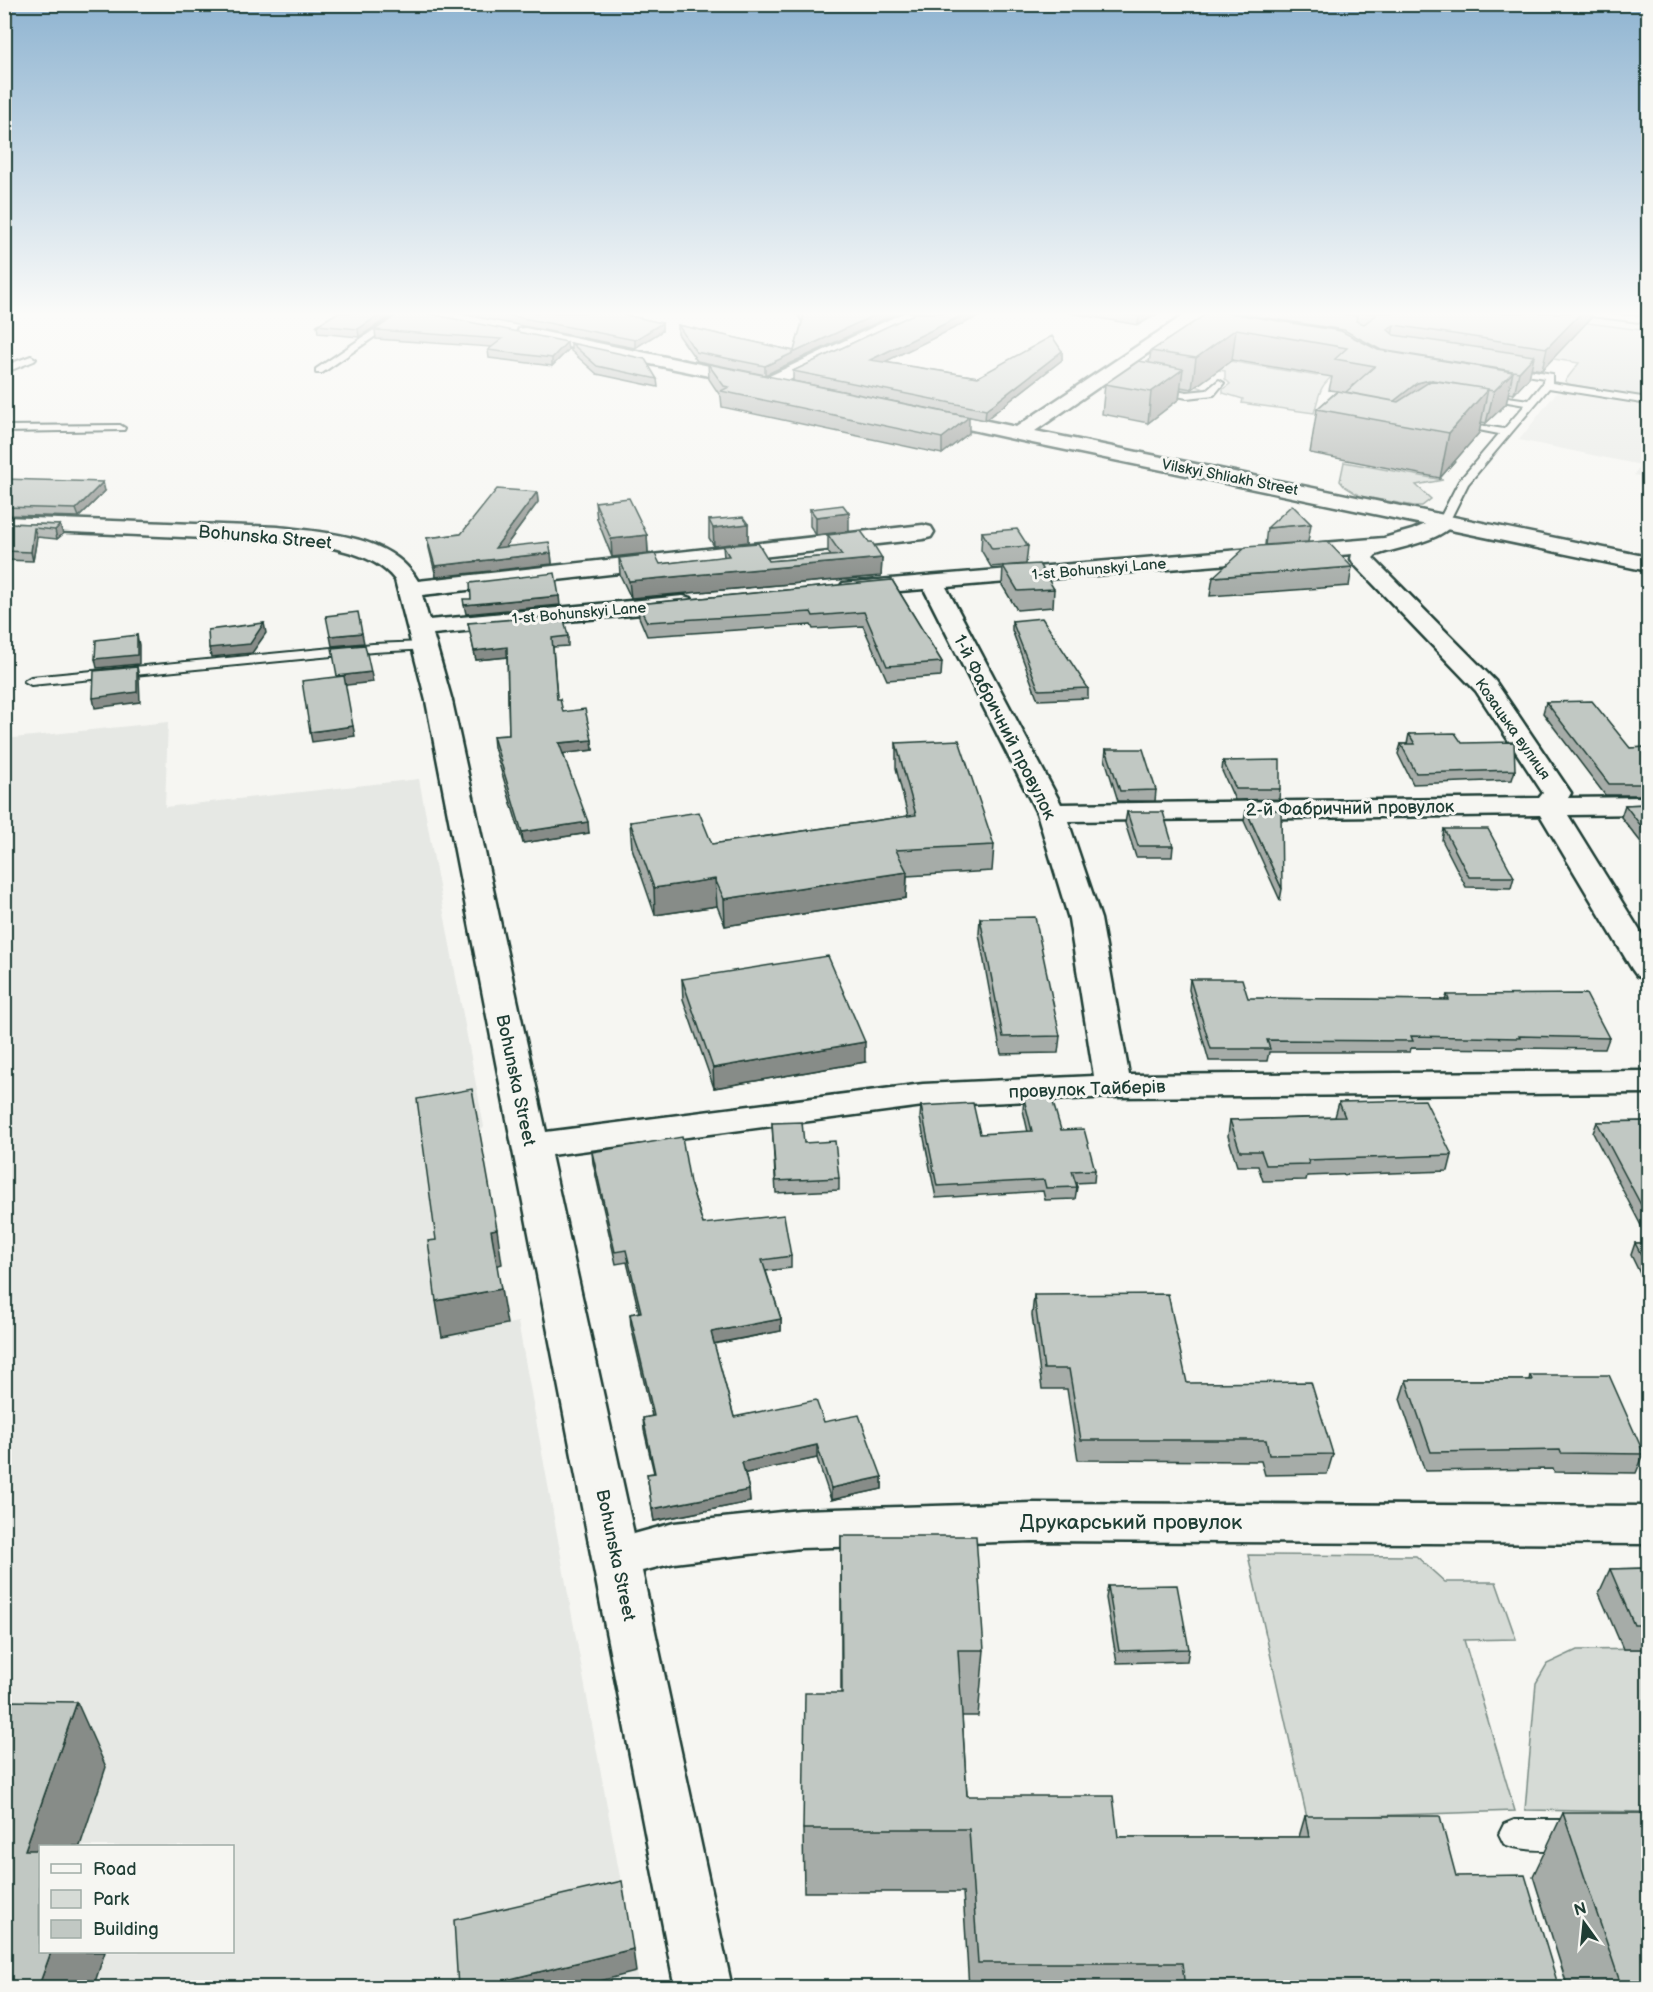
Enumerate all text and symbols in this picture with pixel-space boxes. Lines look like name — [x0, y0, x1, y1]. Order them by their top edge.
street label: Vilskyi Shliakh Street — [1160, 455, 1300, 500]
street label: Bohunska Street — [197, 521, 333, 554]
street label: 1-st Bohunskyi Lane — [1031, 554, 1167, 585]
street label: 1-st Bohunskyi Lane — [511, 598, 647, 629]
street label: 1-й Фабричний провулок — [949, 631, 1061, 824]
street label: Козацька вулиця — [1471, 675, 1555, 784]
street label: 2-й Фабричний провулок — [1246, 796, 1455, 821]
street label: Bohunska Street — [491, 1012, 540, 1148]
street label: провулок Тайберів — [1008, 1076, 1166, 1103]
street label: Bohunska Street — [591, 1487, 640, 1623]
street label: Друкарський провулок — [1020, 1510, 1242, 1535]
legend — [39, 1845, 234, 1953]
text: Road — [93, 1859, 137, 1880]
text: Park — [93, 1889, 129, 1910]
north arrow — [1554, 1893, 1614, 1953]
text: N — [1572, 1899, 1589, 1921]
text: Building — [93, 1919, 159, 1940]

